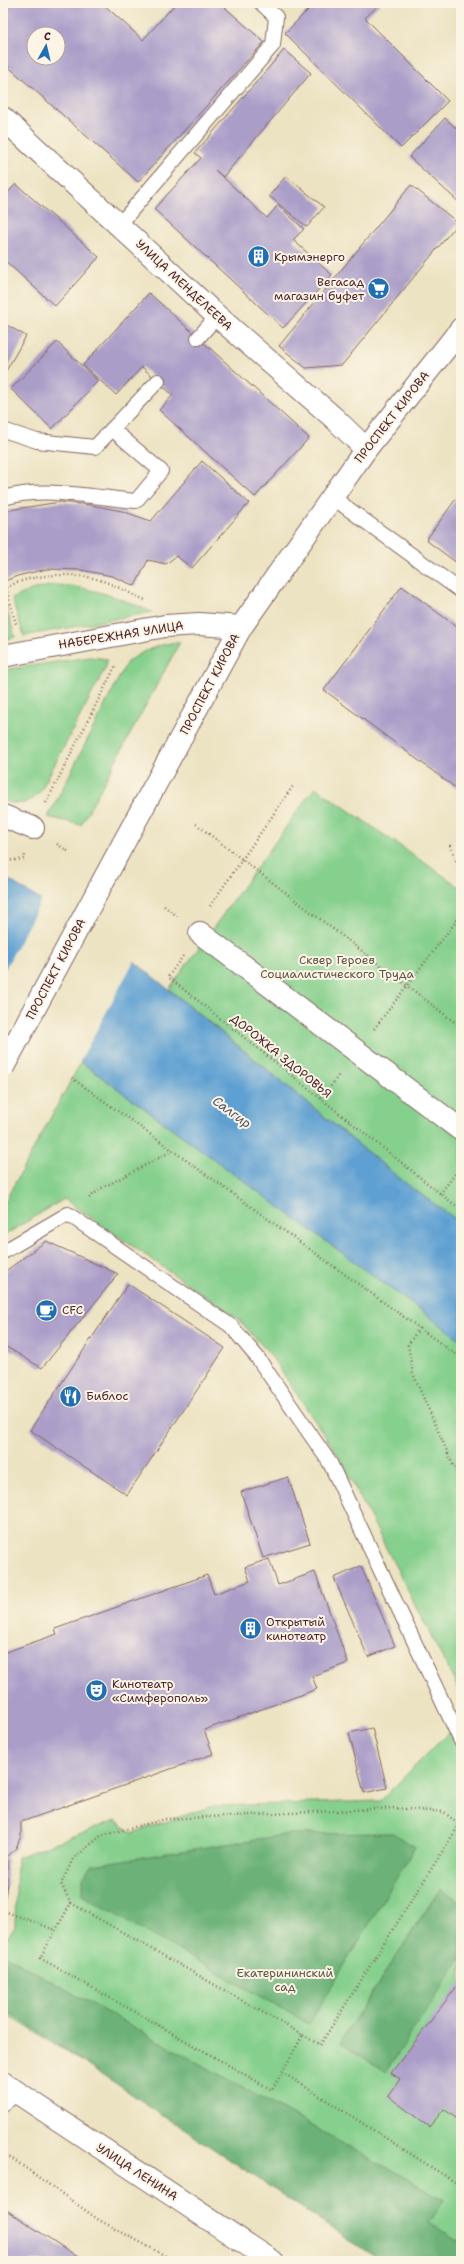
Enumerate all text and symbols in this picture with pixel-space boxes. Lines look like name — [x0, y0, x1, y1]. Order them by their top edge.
north arrow — [26, 26, 66, 66]
text: С — [43, 29, 52, 45]
street label: УЛИЦА МЕНДЕЛЕЕВА — [132, 236, 236, 334]
building icon: Крымэнерго — [246, 244, 272, 270]
place label: Крымэнерго — [274, 249, 345, 265]
place label: Вегасад магазин буфет — [274, 274, 365, 304]
supermarket icon: Вегасад магазин буфет — [366, 276, 392, 302]
street label: ПРОСПЕКТ КИРОВА — [351, 368, 433, 466]
street label: НАБЕРЕЖНАЯ УЛИЦА — [57, 617, 185, 653]
street label: ПРОСПЕКТ КИРОВА — [177, 630, 244, 737]
street label: ПРОСПЕКТ КИРОВА — [23, 915, 90, 1022]
park label: Сквер Героев Социалистического Труда — [260, 952, 414, 982]
street label: ДОРОЖКА ЗДОРОВЬЯ — [227, 1010, 335, 1102]
water label: Салгир — [209, 1092, 255, 1132]
cafe icon: CFC — [33, 1297, 59, 1323]
place label: CFC — [62, 1302, 83, 1318]
restaurant icon: Библос — [58, 1383, 84, 1409]
place label: Библос — [86, 1388, 128, 1404]
place label: Открытый кинотеатр — [266, 1614, 326, 1644]
building icon: Открытый кинотеатр — [238, 1616, 264, 1642]
place label: Кинотеатр «Симферополь» — [112, 1676, 208, 1706]
theatre icon: Кинотеатр «Симферополь» — [84, 1678, 110, 1704]
park label: Екатерининский сад — [237, 1965, 334, 1995]
street label: УЛИЦА ЛЕНИНА — [93, 2140, 181, 2205]

